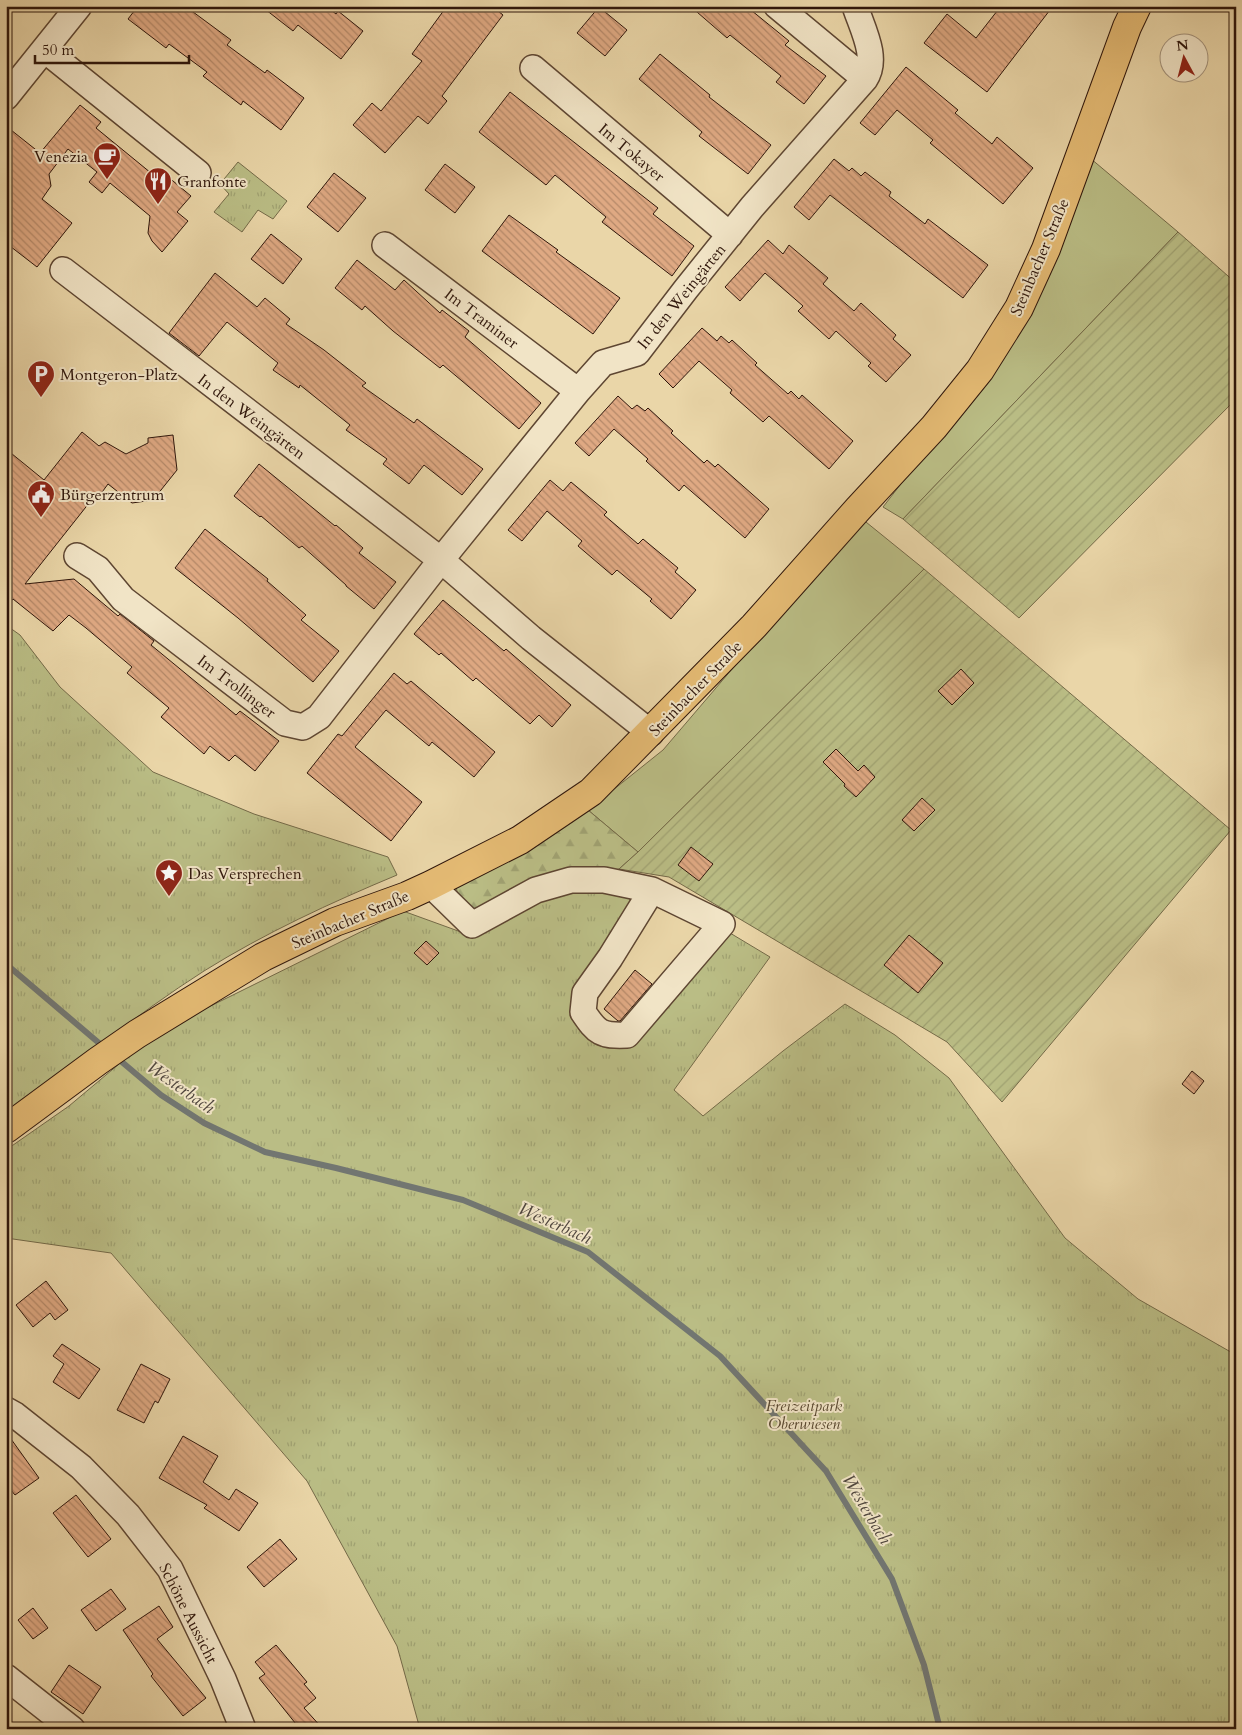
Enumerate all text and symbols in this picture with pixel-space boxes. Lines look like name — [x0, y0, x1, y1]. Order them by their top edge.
scale bar — [35, 32, 189, 64]
north arrow — [1160, 32, 1210, 82]
text: N — [1175, 35, 1190, 56]
text: 50 m — [42, 40, 74, 60]
street label: Im Tokayer — [593, 118, 669, 187]
cafe icon: Venezia — [92, 141, 122, 180]
place label: Venezia — [34, 146, 88, 168]
restaurant icon: Granfonte — [143, 166, 173, 205]
place label: Granfonte — [177, 171, 246, 193]
street label: Steinbacher Straße — [1005, 195, 1075, 319]
street label: In den Weingärten — [632, 239, 731, 354]
street label: Im Traminer — [440, 284, 523, 354]
parking icon: Montgeron-Platz — [26, 359, 56, 398]
place label: Montgeron-Platz — [60, 364, 177, 386]
street label: In den Weingärten — [193, 369, 310, 465]
public building icon: Bürgerzentrum — [26, 479, 56, 518]
place label: Bürgerzentrum — [60, 484, 165, 506]
street label: Steinbacher Straße — [644, 636, 747, 741]
street label: Im Trollinger — [193, 650, 280, 724]
place icon: Das Versprechen — [154, 858, 184, 897]
place label: Das Versprechen — [188, 863, 302, 885]
street label: Steinbacher Straße — [288, 885, 412, 955]
water label: Westerbach — [142, 1055, 220, 1120]
water label: Westerbach — [514, 1196, 596, 1251]
park label: Freizeitpark Oberwiesen — [766, 1395, 842, 1435]
water label: Westerbach — [836, 1470, 897, 1549]
street label: Schöne Aussicht — [153, 1559, 223, 1667]

